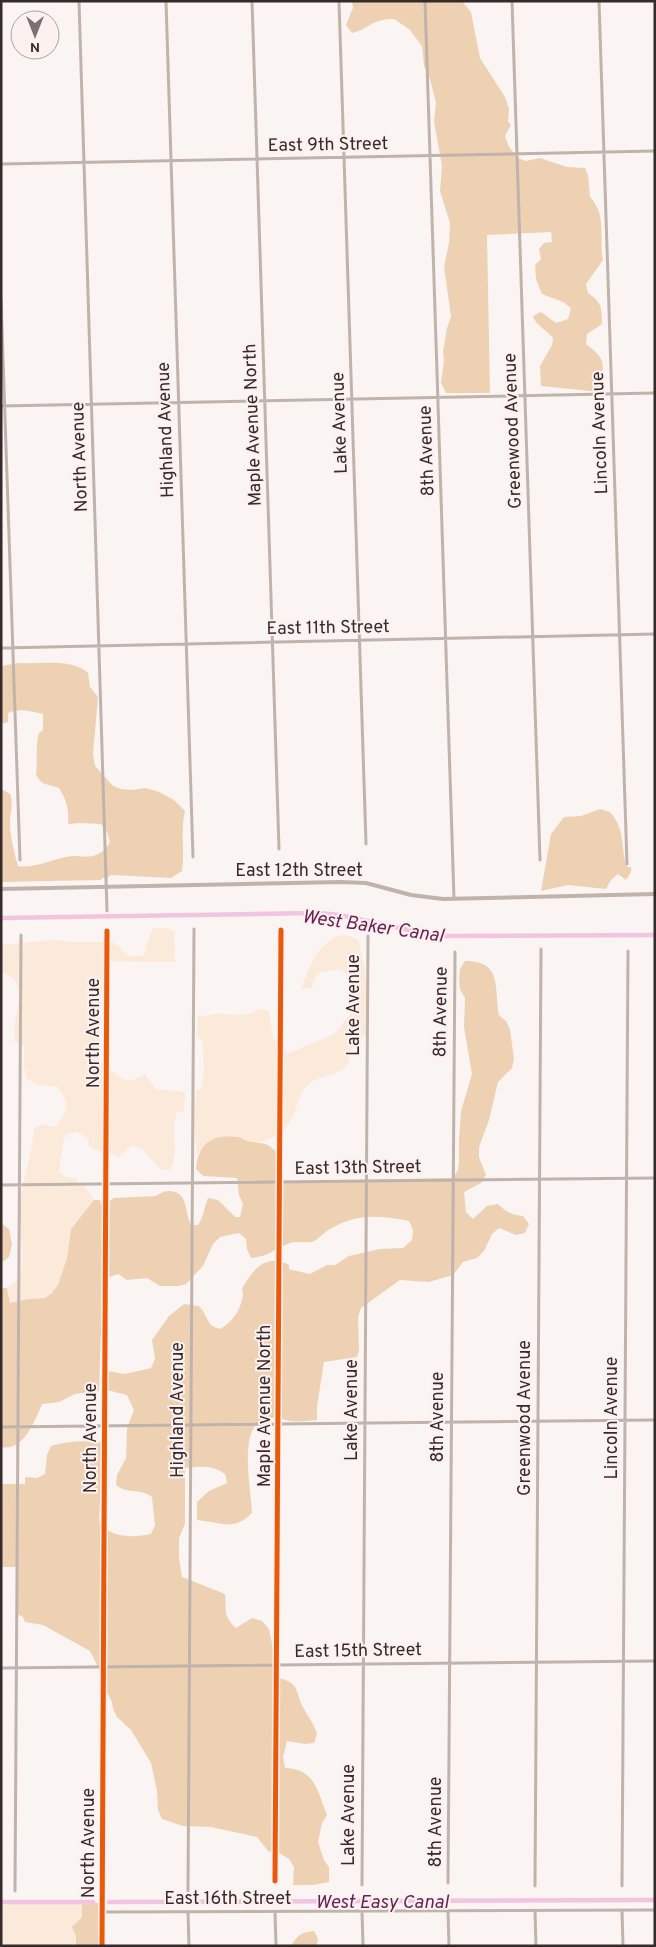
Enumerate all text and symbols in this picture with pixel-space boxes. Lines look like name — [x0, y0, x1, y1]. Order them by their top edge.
north arrow — [10, 10, 60, 60]
text: N — [30, 38, 40, 55]
street label: East 9th Street — [268, 133, 389, 158]
street label: Maple Avenue North — [239, 343, 268, 507]
street label: Greenwood Avenue — [499, 353, 528, 509]
street label: Highland Avenue — [153, 362, 180, 498]
street label: Lincoln Avenue — [587, 371, 614, 495]
street label: Lake Avenue — [327, 372, 354, 474]
street label: North Avenue — [67, 401, 94, 512]
street label: 8th Avenue — [414, 405, 441, 497]
street label: East 11th Street — [266, 616, 390, 641]
street label: East 12th Street — [235, 860, 363, 883]
water label: West Baker Canal — [300, 905, 446, 949]
street label: Lake Avenue — [343, 954, 366, 1056]
street label: 8th Avenue — [429, 966, 454, 1058]
street label: North Avenue — [83, 978, 106, 1088]
street label: East 13th Street — [294, 1156, 422, 1181]
street label: Maple Avenue North — [254, 1325, 277, 1487]
street label: Greenwood Avenue — [514, 1340, 537, 1496]
street label: Highland Avenue — [167, 1342, 190, 1478]
street label: Lincoln Avenue — [601, 1357, 624, 1479]
street label: Lake Avenue — [341, 1359, 364, 1461]
street label: 8th Avenue — [427, 1372, 450, 1462]
street label: North Avenue — [80, 1383, 103, 1493]
street label: East 15th Street — [294, 1639, 422, 1664]
street label: Lake Avenue — [338, 1764, 361, 1866]
street label: 8th Avenue — [425, 1777, 448, 1867]
street label: North Avenue — [78, 1788, 101, 1898]
street label: East 16th Street — [164, 1888, 292, 1911]
water label: West Easy Canal — [315, 1891, 450, 1915]

